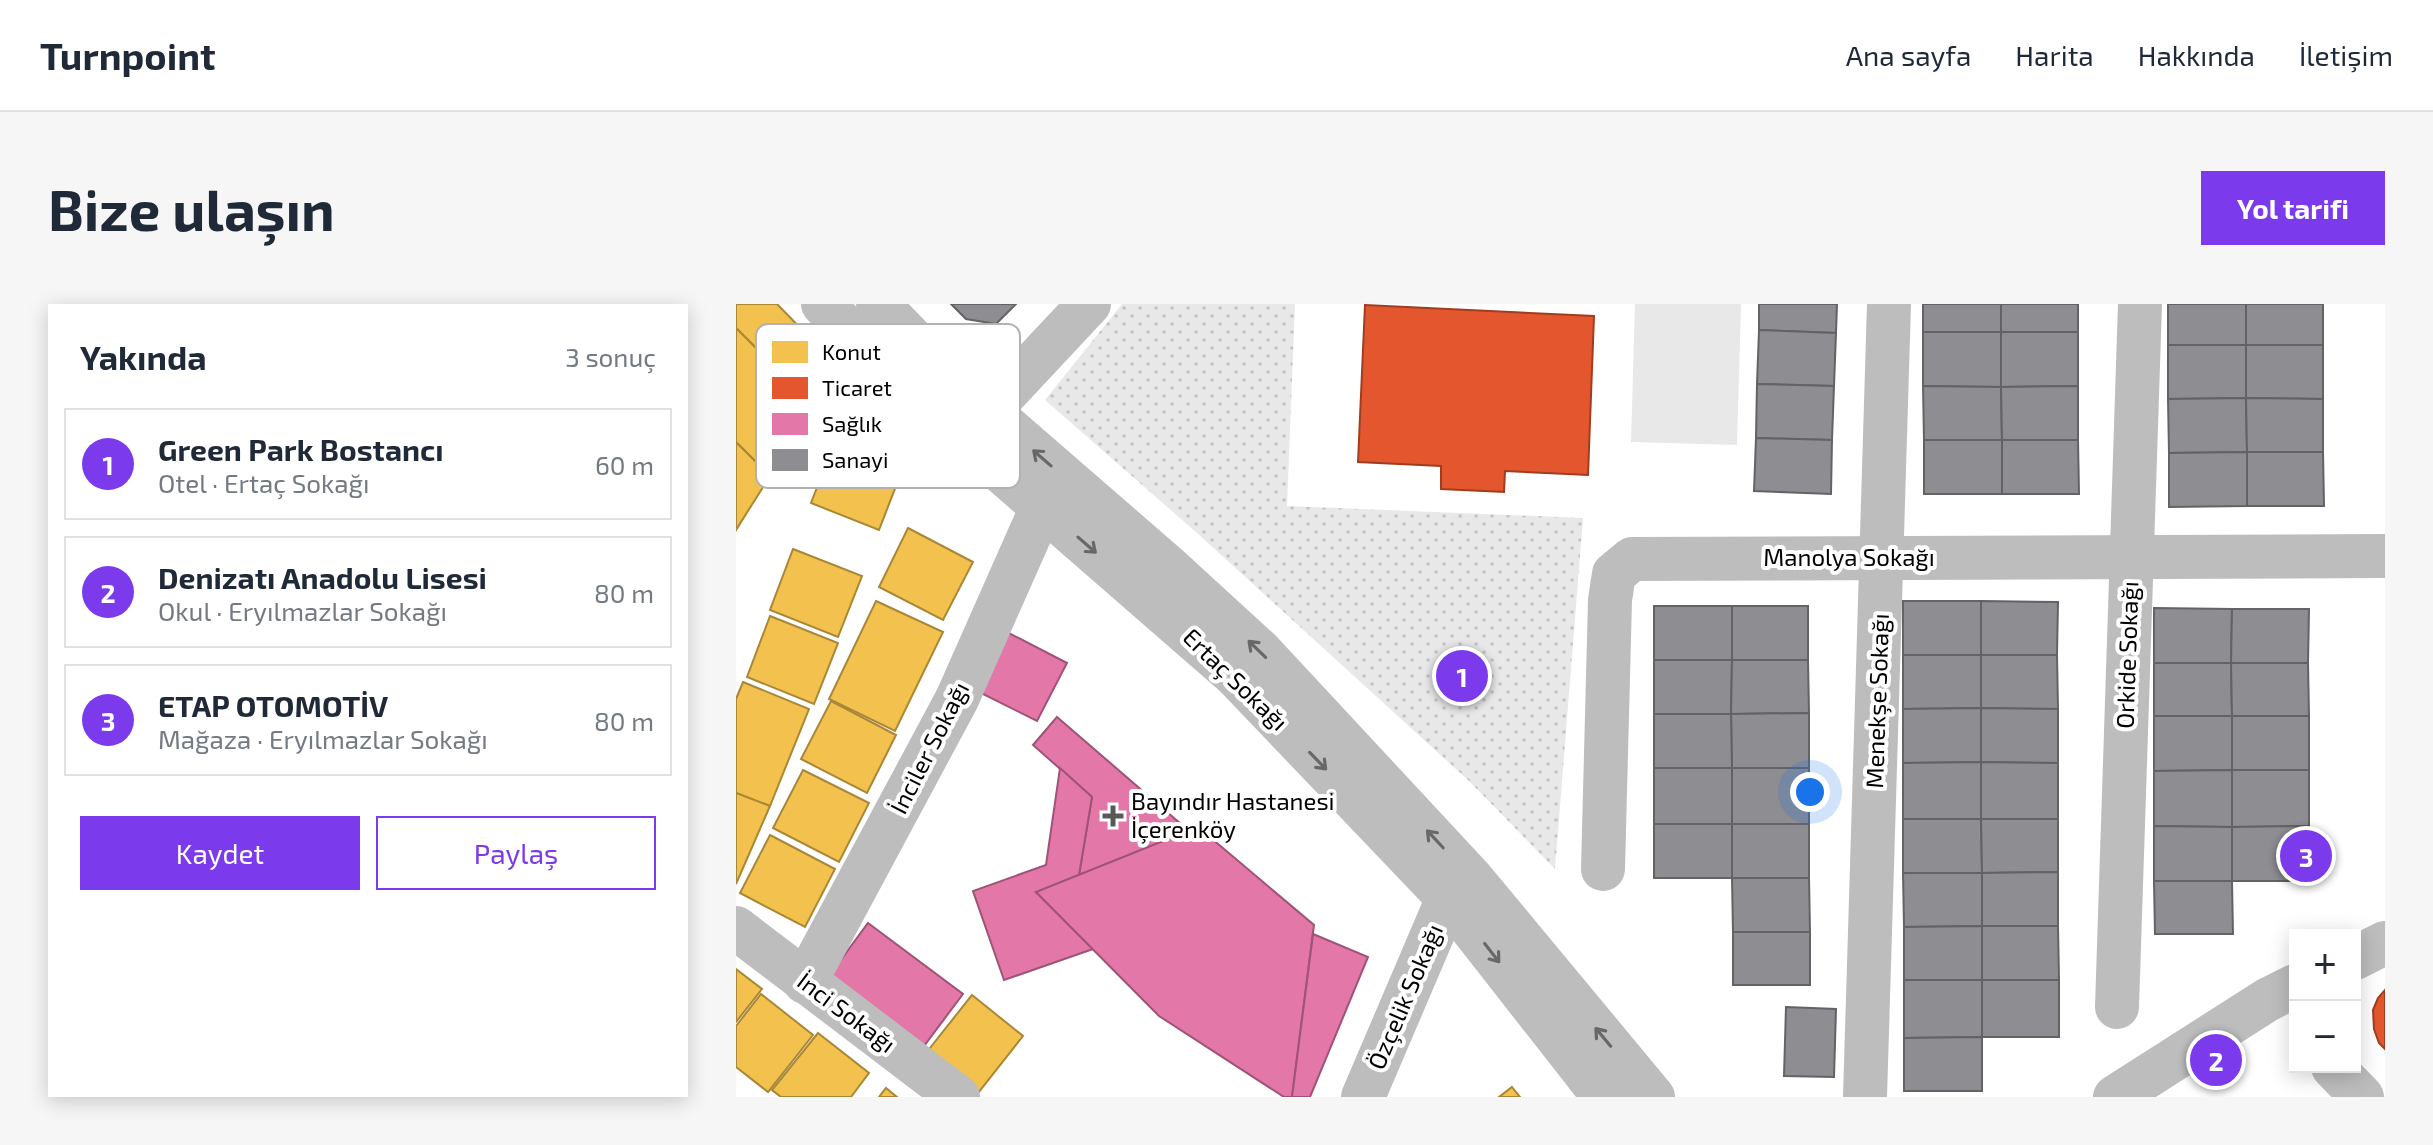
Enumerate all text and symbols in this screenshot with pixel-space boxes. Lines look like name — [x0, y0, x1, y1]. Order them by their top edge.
text: Turnpoint — [40, 32, 216, 78]
text: Ana sayfa — [1846, 38, 1971, 72]
text: Harita — [2015, 38, 2094, 72]
text: Hakkında — [2138, 38, 2255, 72]
text: İletişim — [2299, 38, 2393, 72]
button: Yol tarifi — [2201, 171, 2385, 245]
text: Bize ulaşın — [48, 175, 335, 242]
legend — [756, 324, 1020, 488]
text: Yakında — [80, 336, 207, 377]
text: Konut — [822, 338, 881, 364]
text: 3 sonuç — [565, 341, 656, 372]
text: Ticaret — [822, 374, 892, 400]
text: Sağlık — [822, 410, 882, 436]
text: Green Park Bostancı — [158, 431, 444, 467]
text: Sanayi — [822, 446, 888, 472]
text: 1 — [102, 449, 114, 480]
text: 60 m — [595, 449, 654, 480]
one-way arrow — [1032, 449, 1052, 467]
text: Otel · Ertaç Sokağı — [158, 467, 370, 498]
one-way arrow — [1076, 536, 1096, 554]
street label: Manolya Sokağı — [1763, 542, 1935, 571]
text: Denizatı Anadolu Lisesi — [158, 559, 487, 595]
text: 2 — [100, 577, 116, 608]
text: 80 m — [594, 577, 654, 608]
street label: Orkide Sokağı — [2109, 581, 2144, 729]
text: Okul · Eryılmazlar Sokağı — [158, 595, 447, 626]
street label: Menekşe Sokağı — [1859, 613, 1895, 789]
street label: Ertaç Sokağı — [1177, 622, 1294, 737]
one-way arrow — [1248, 640, 1267, 659]
pin: 1 — [1436, 646, 1488, 706]
street label: İnciler Sokağı — [883, 676, 974, 818]
text: ETAP OTOMOTİV — [158, 687, 388, 723]
text: 3 — [101, 705, 115, 736]
text: 80 m — [594, 705, 654, 736]
text: Mağaza · Eryılmazlar Sokağı — [158, 723, 488, 754]
one-way arrow — [1308, 751, 1327, 771]
your location — [1790, 772, 1830, 812]
place label: Bayındır Hastanesi İçerenköy — [1131, 786, 1335, 844]
marker: Bayındır Hastanesi İçerenköy — [1102, 805, 1124, 827]
button: Kaydet — [80, 816, 360, 890]
button: Paylaş — [376, 816, 656, 890]
pin: 3 — [2280, 826, 2332, 886]
one-way arrow — [1425, 829, 1444, 849]
street label: Özçelik Sokağı — [1361, 919, 1449, 1074]
map controls — [2289, 929, 2361, 1073]
button: + — [2289, 929, 2361, 1001]
one-way arrow — [1483, 942, 1500, 963]
street label: İnci Sokağı — [792, 966, 902, 1058]
button: − — [2289, 1001, 2361, 1073]
one-way arrow — [1594, 1027, 1612, 1048]
pin: 2 — [2190, 1030, 2242, 1090]

